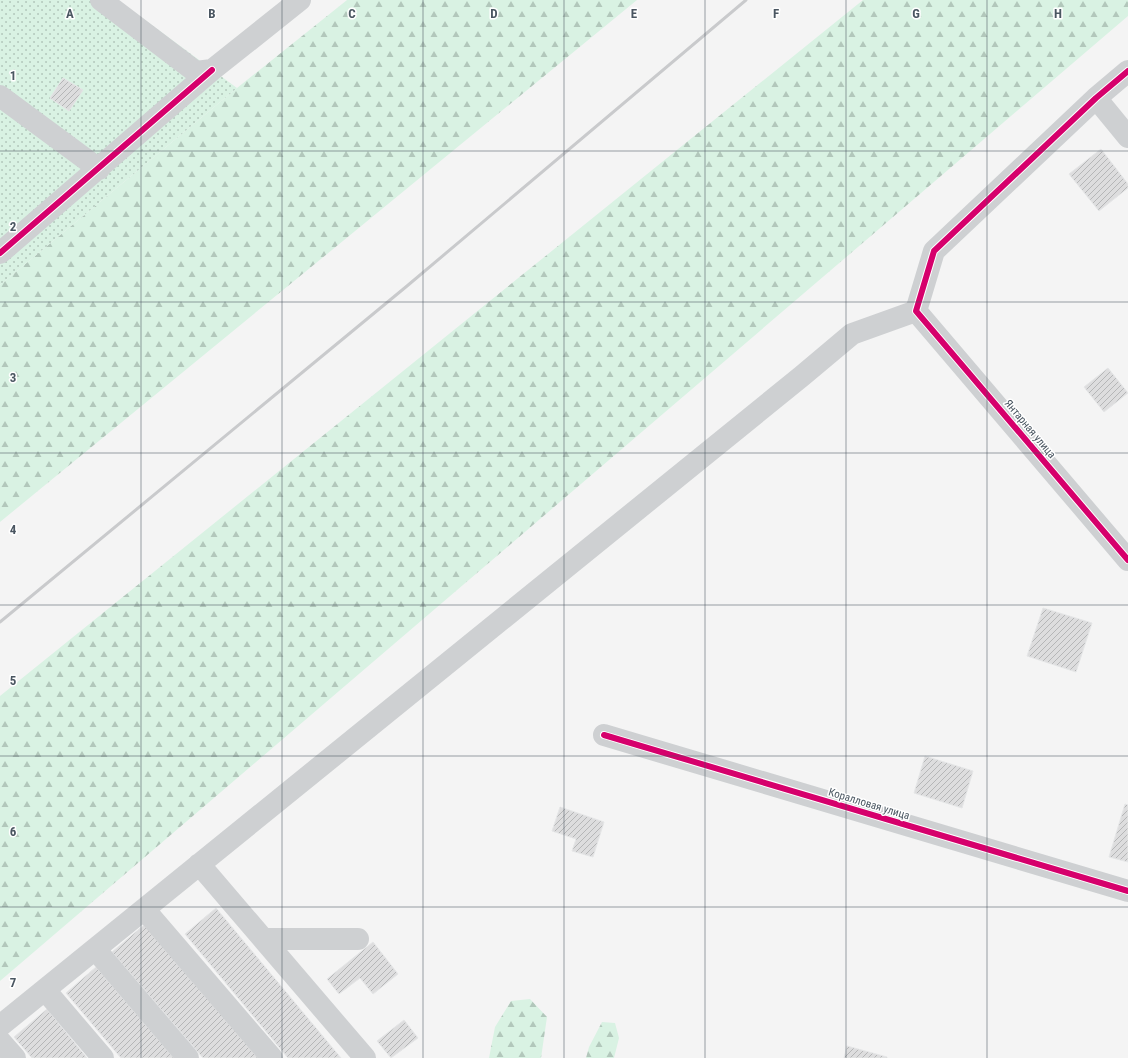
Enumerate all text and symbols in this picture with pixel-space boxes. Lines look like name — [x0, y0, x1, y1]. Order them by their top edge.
text: A — [66, 6, 74, 21]
text: B — [208, 6, 216, 21]
text: C — [348, 6, 356, 21]
text: D — [490, 6, 498, 21]
text: E — [631, 6, 638, 21]
text: F — [773, 6, 779, 21]
text: G — [912, 6, 920, 21]
text: H — [1054, 6, 1062, 21]
text: 1 — [10, 68, 16, 83]
text: 2 — [10, 219, 17, 234]
text: 3 — [10, 370, 16, 385]
street label: Янтарная улица — [1002, 397, 1058, 461]
text: 4 — [10, 522, 17, 537]
text: 5 — [10, 673, 17, 688]
street label: Коралловая улица — [827, 785, 911, 823]
text: 6 — [10, 824, 17, 839]
text: 7 — [10, 975, 17, 990]

